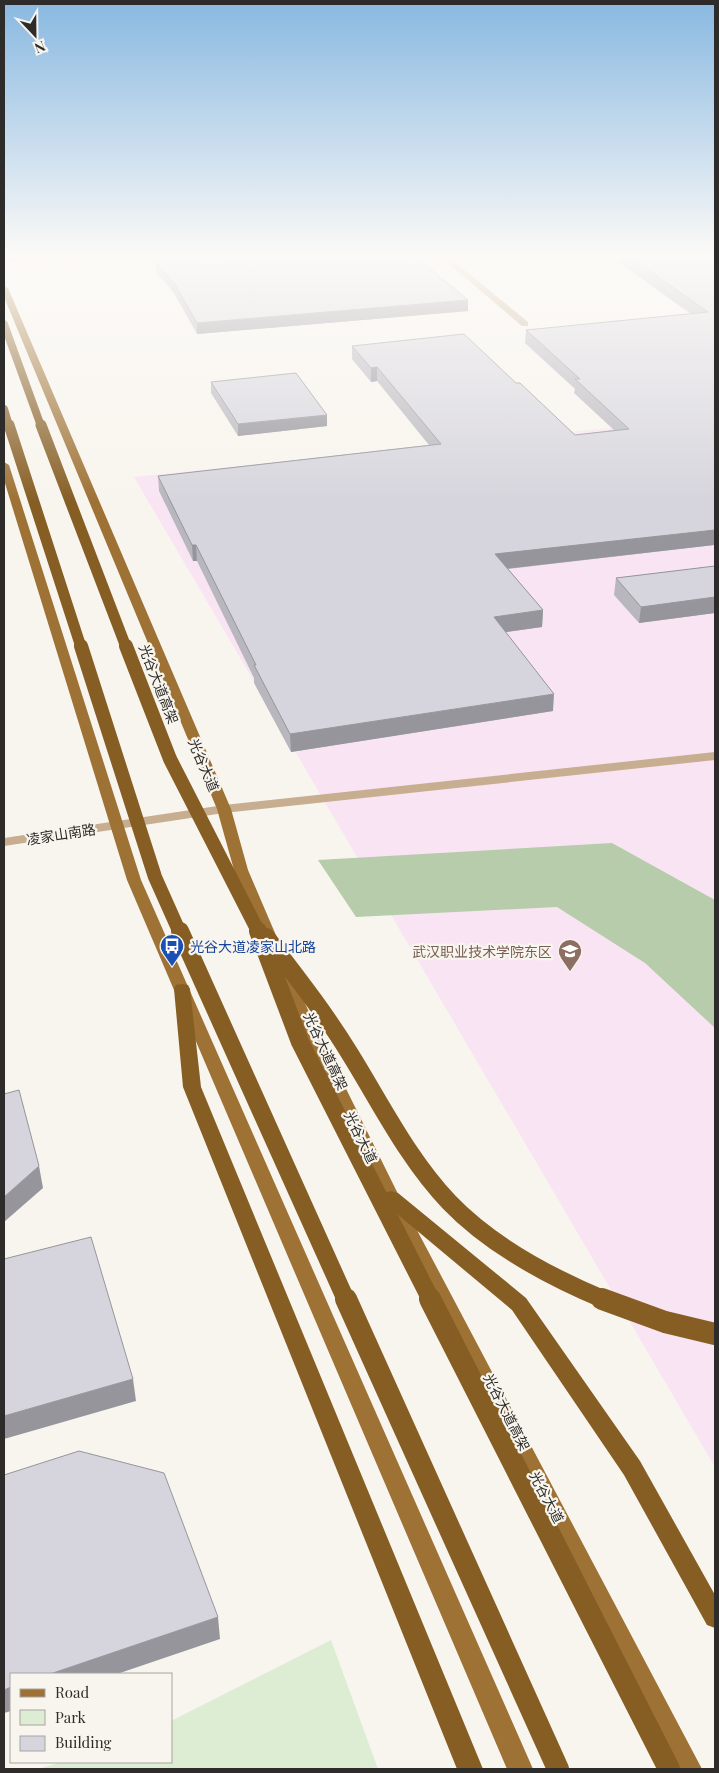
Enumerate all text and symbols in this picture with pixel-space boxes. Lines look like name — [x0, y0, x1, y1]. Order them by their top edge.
north arrow — [10, 10, 60, 60]
text: N — [32, 37, 48, 58]
street label: 光谷大道高架 — [135, 641, 183, 727]
street label: 光谷大道 — [184, 736, 224, 794]
street label: 凌家山南路 — [25, 819, 97, 849]
bus stop icon: 光谷大道凌家山北路 — [159, 933, 185, 967]
place label: 光谷大道凌家山北路 — [190, 937, 316, 956]
school or university icon: 武汉职业技术学院东区 — [557, 938, 583, 972]
place label: 武汉职业技术学院东区 — [412, 942, 552, 961]
street label: 光谷大道高架 — [300, 1009, 352, 1093]
street label: 光谷大道 — [340, 1108, 382, 1166]
street label: 光谷大道高架 — [479, 1370, 535, 1454]
street label: 光谷大道 — [525, 1468, 569, 1526]
legend — [10, 1673, 172, 1763]
text: Road — [55, 1682, 89, 1702]
text: Park — [55, 1707, 87, 1727]
text: Building — [55, 1732, 112, 1752]

